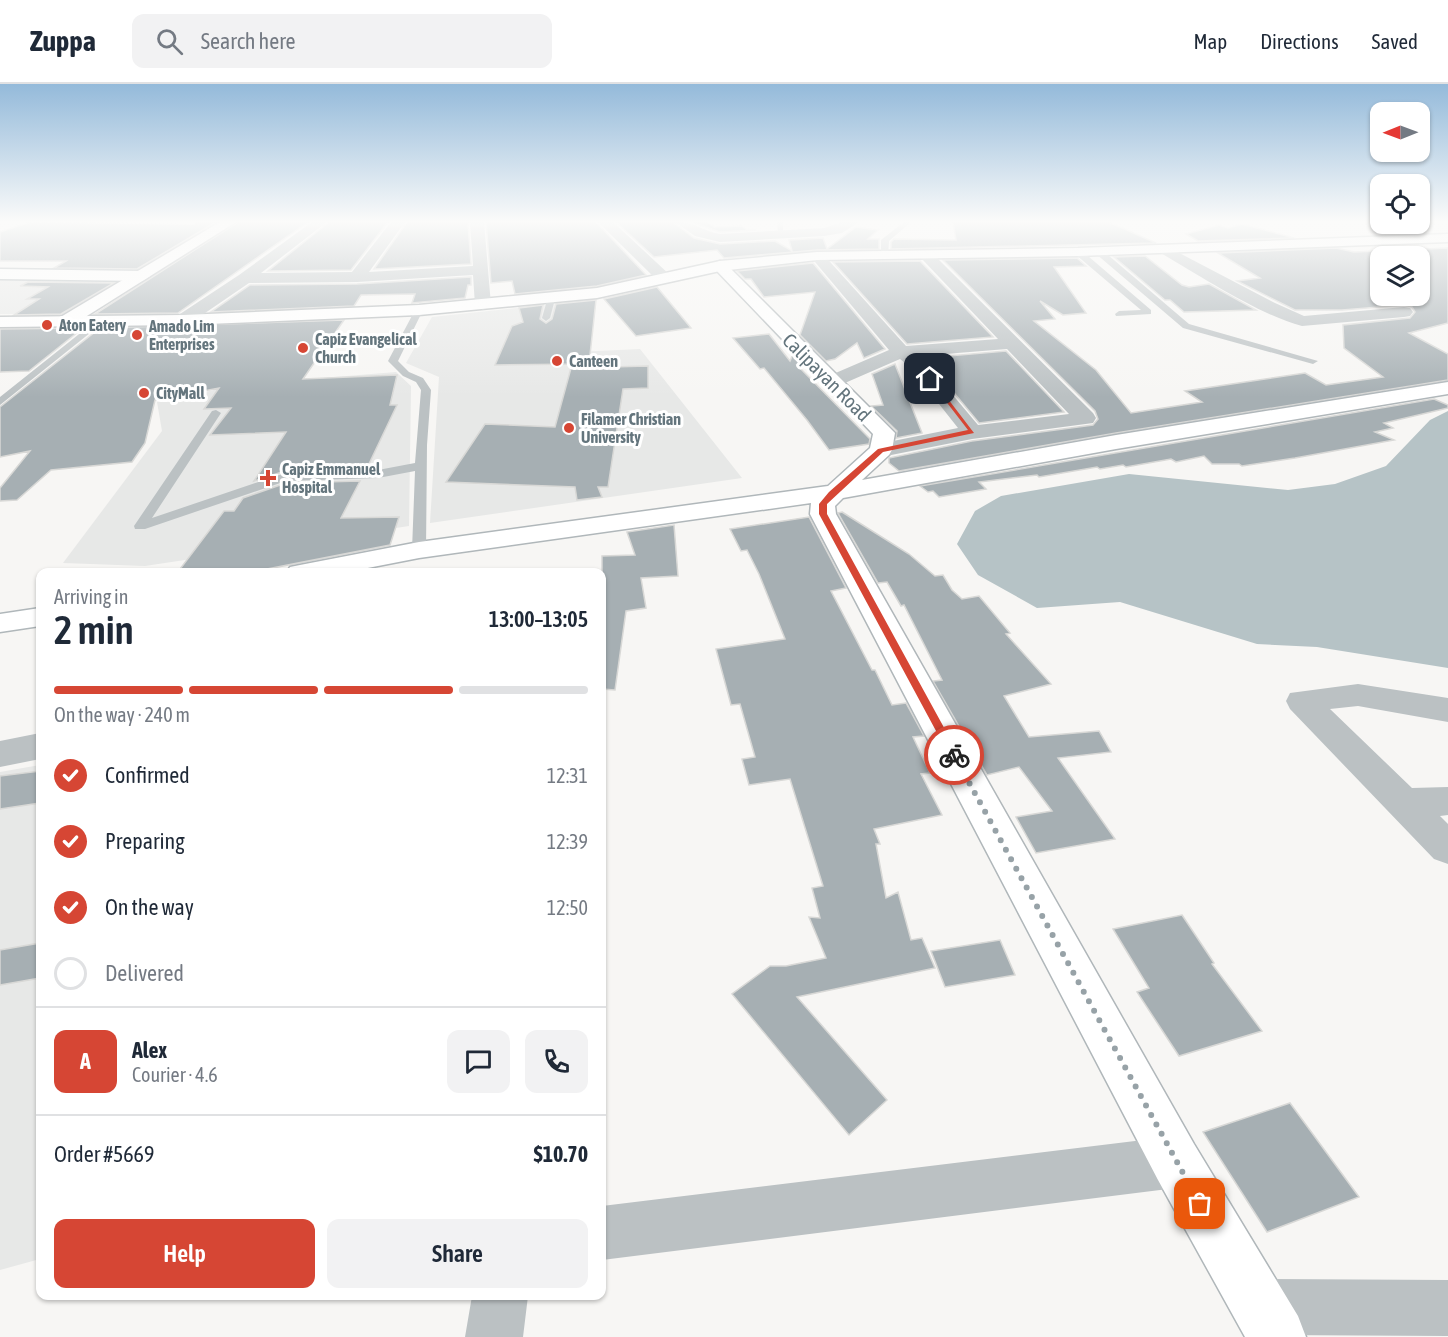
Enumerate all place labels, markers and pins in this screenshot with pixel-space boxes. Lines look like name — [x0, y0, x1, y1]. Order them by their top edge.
place label: Aton Eatery — [58, 316, 126, 334]
place label: Amado Lim Enterprises — [148, 317, 215, 353]
marker: Aton Eatery — [40, 318, 54, 332]
marker: Amado Lim Enterprises — [130, 328, 144, 342]
place label: Capiz Evangelical Church — [315, 330, 417, 366]
marker: Capiz Evangelical Church — [296, 341, 310, 355]
place label: Canteen — [569, 352, 618, 370]
pin — [904, 353, 955, 404]
marker: Canteen — [550, 354, 564, 368]
place label: CityMall — [156, 384, 205, 402]
marker: CityMall — [137, 386, 151, 400]
place label: Filamer Christian University — [581, 410, 681, 446]
marker: Filamer Christian University — [562, 421, 576, 435]
place label: Capiz Emmanuel Hospital — [282, 460, 381, 496]
marker: Capiz Emmanuel Hospital — [259, 469, 277, 487]
pin — [1174, 1178, 1225, 1229]

